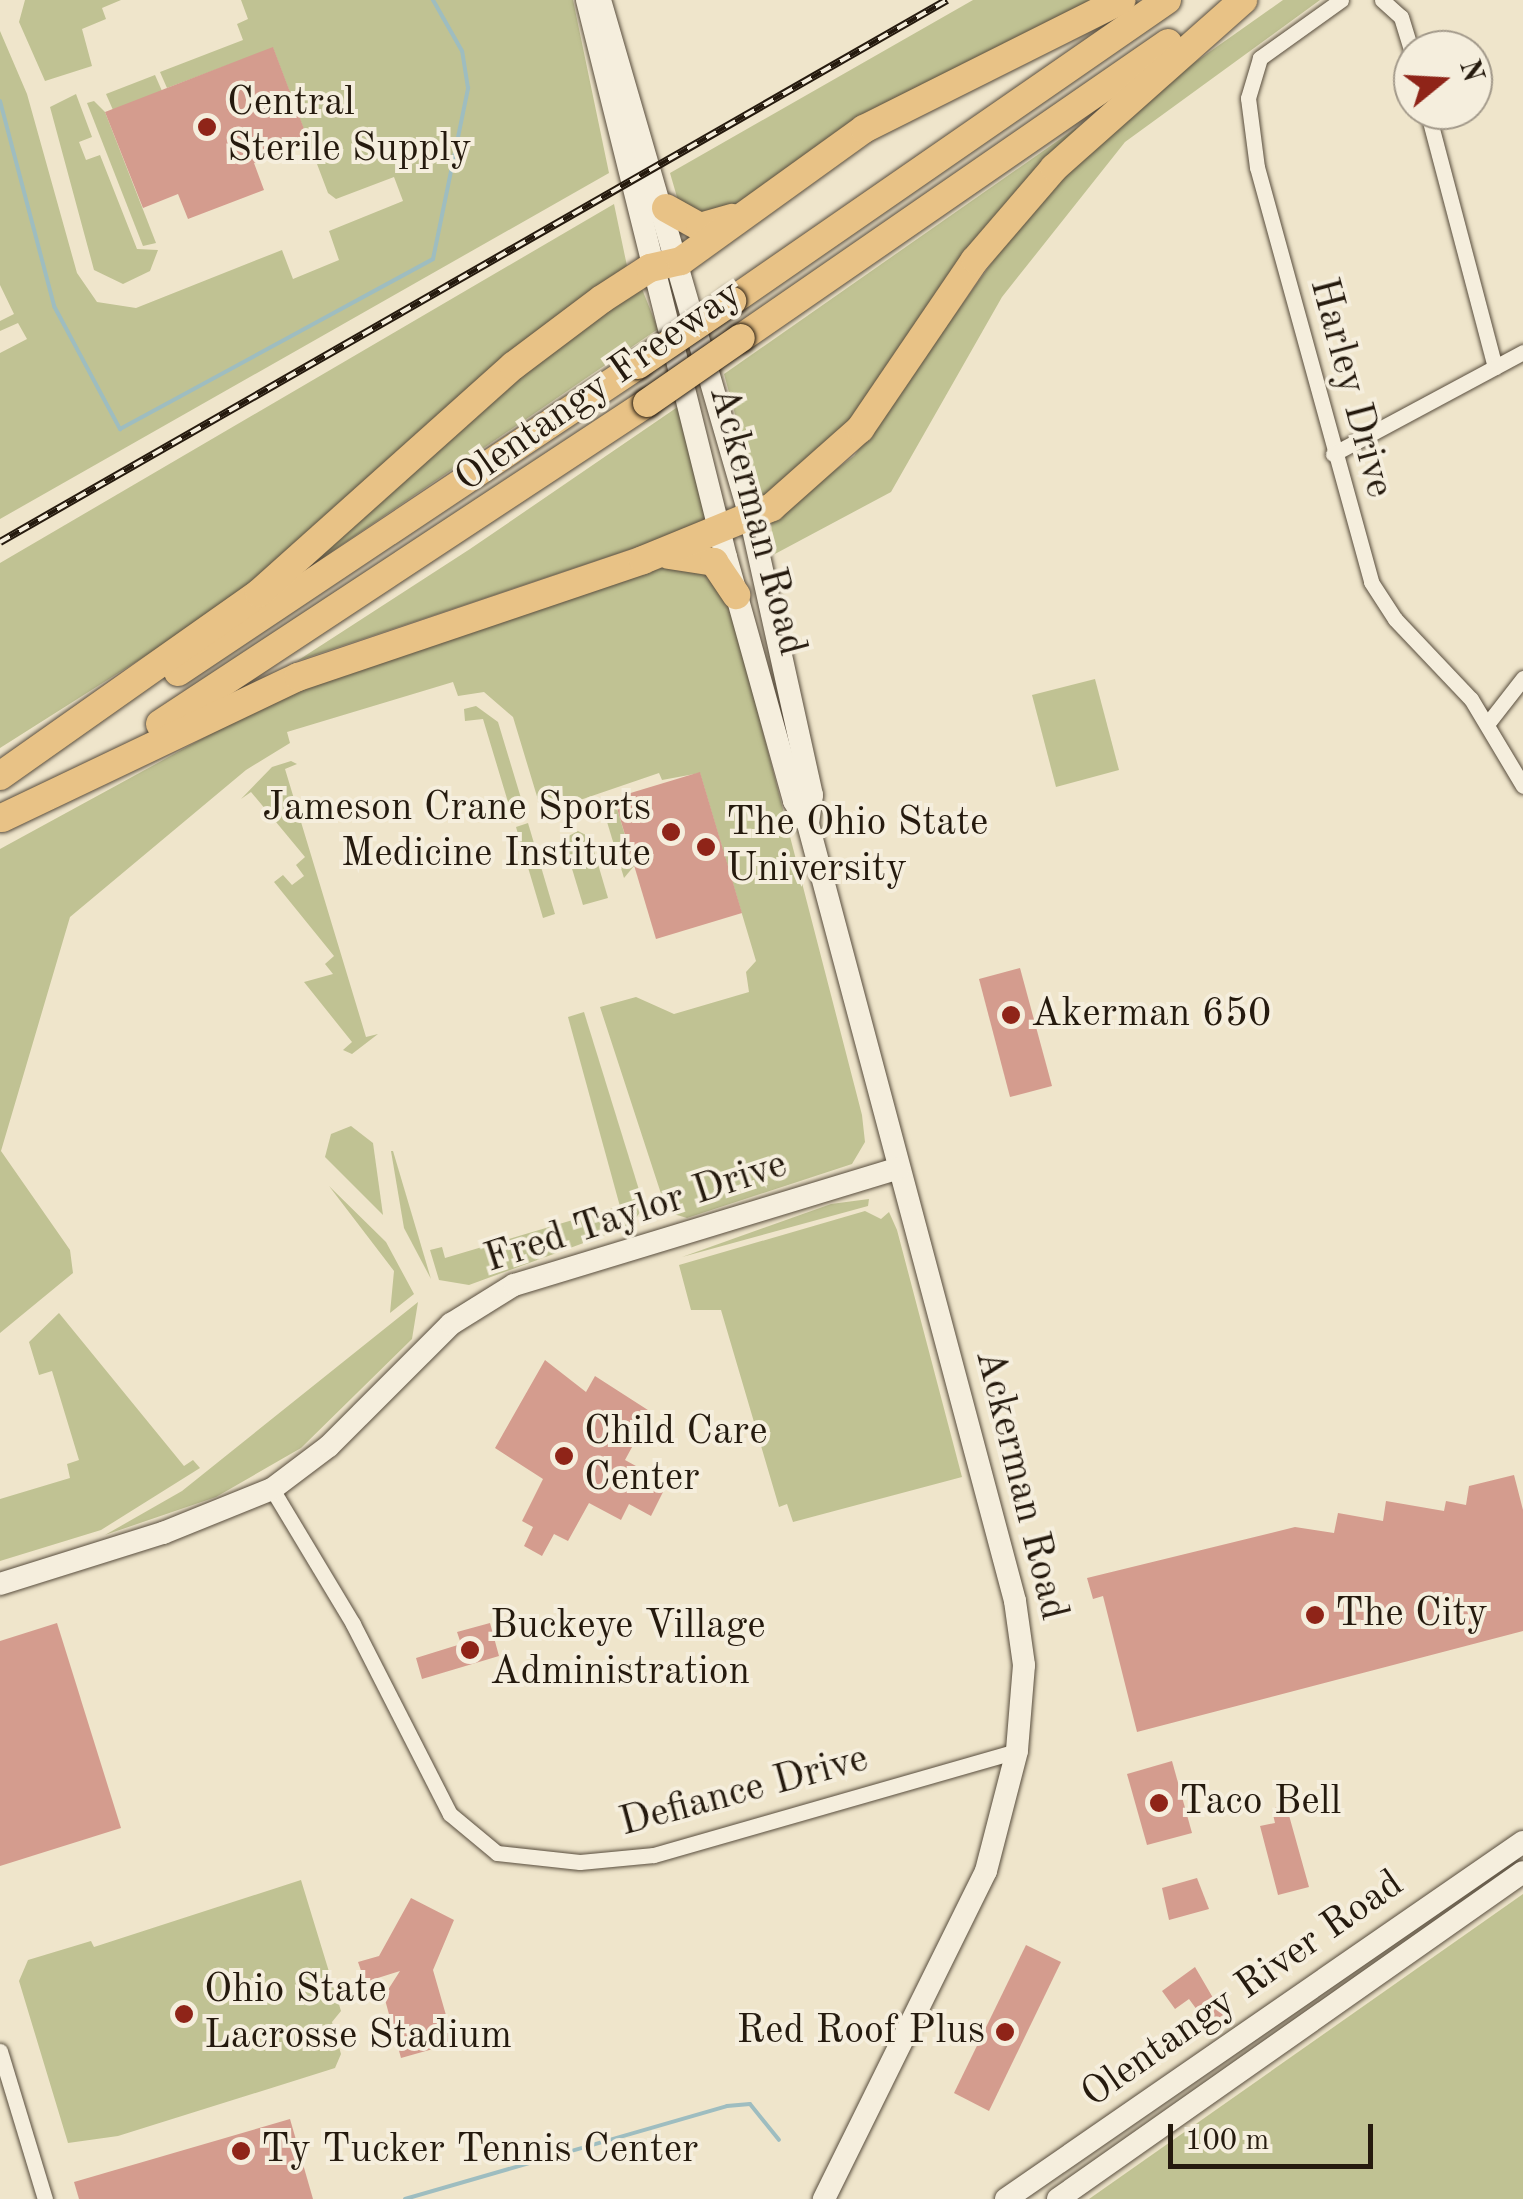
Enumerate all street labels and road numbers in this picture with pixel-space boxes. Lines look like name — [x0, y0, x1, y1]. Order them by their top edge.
street label: Olentangy Freeway — [447, 270, 751, 504]
street label: Harley Drive — [1298, 273, 1402, 503]
street label: Ackerman Road — [697, 381, 815, 661]
street label: Fred Taylor Drive — [479, 1141, 793, 1285]
street label: Ackerman Road — [963, 1345, 1077, 1625]
street label: Defiance Drive — [614, 1736, 874, 1848]
street label: Olentangy River Road — [1073, 1861, 1413, 2119]

